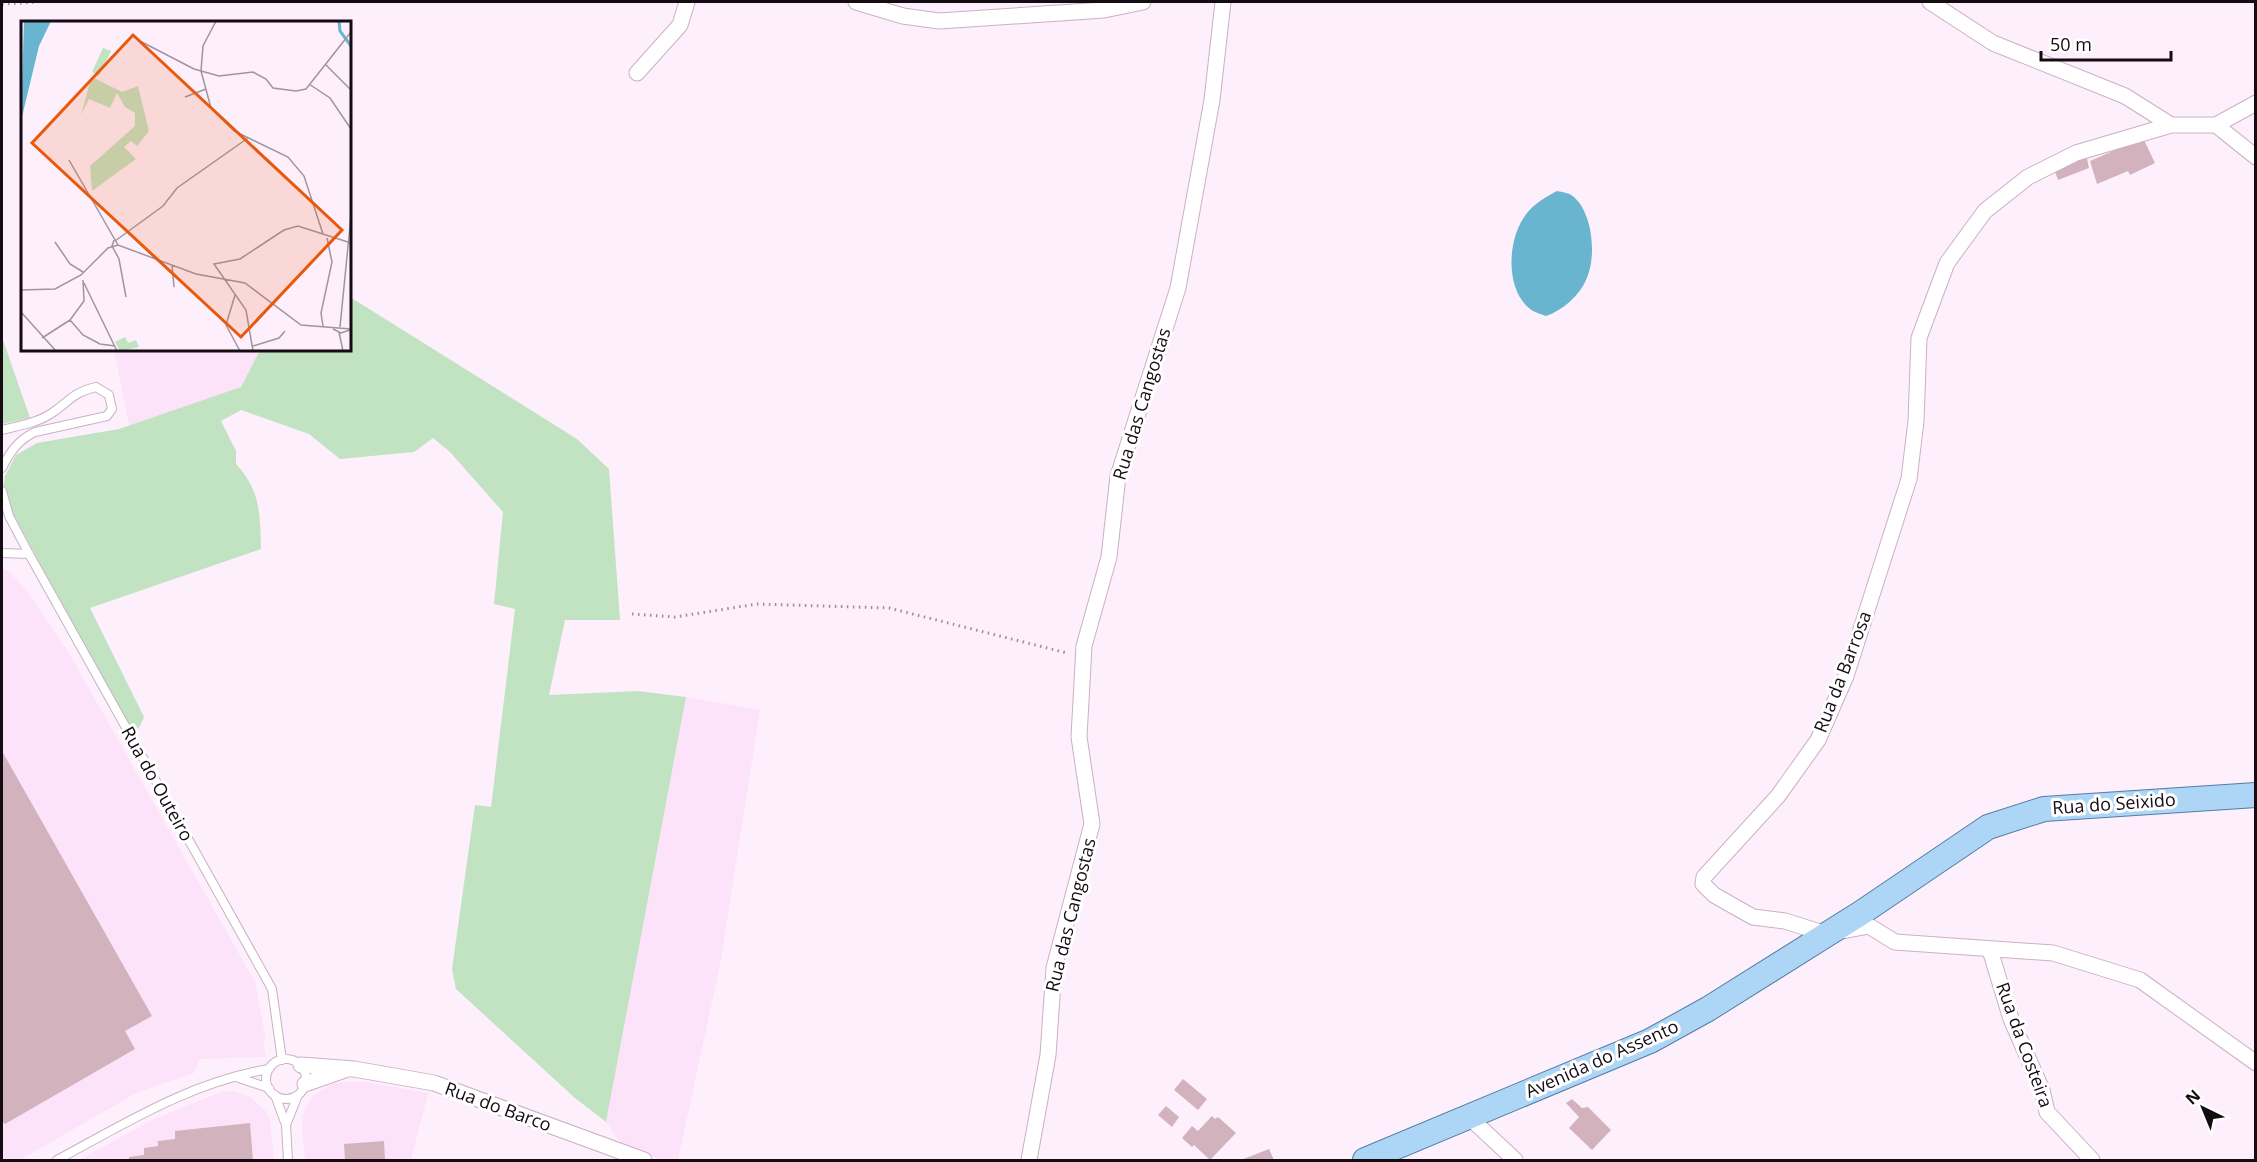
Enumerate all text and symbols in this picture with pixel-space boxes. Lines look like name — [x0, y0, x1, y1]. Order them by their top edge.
inset map — [21, 21, 351, 351]
scale bar — [2041, 24, 2172, 62]
text: 50 m — [2050, 32, 2092, 56]
street label: Rua das Cangostas — [1107, 325, 1176, 483]
street label: Rua da Barrosa — [1808, 607, 1876, 736]
street label: Rua do Outeiro — [116, 722, 199, 845]
street label: Rua do Seixido — [2051, 787, 2176, 819]
street label: Rua das Cangostas — [1039, 835, 1101, 994]
street label: Rua da Costeira — [1991, 979, 2059, 1111]
street label: Avenida do Assento — [1521, 1014, 1682, 1103]
street label: Rua do Barco — [442, 1076, 555, 1136]
north arrow — [2173, 1078, 2233, 1138]
text: N — [2181, 1085, 2205, 1110]

